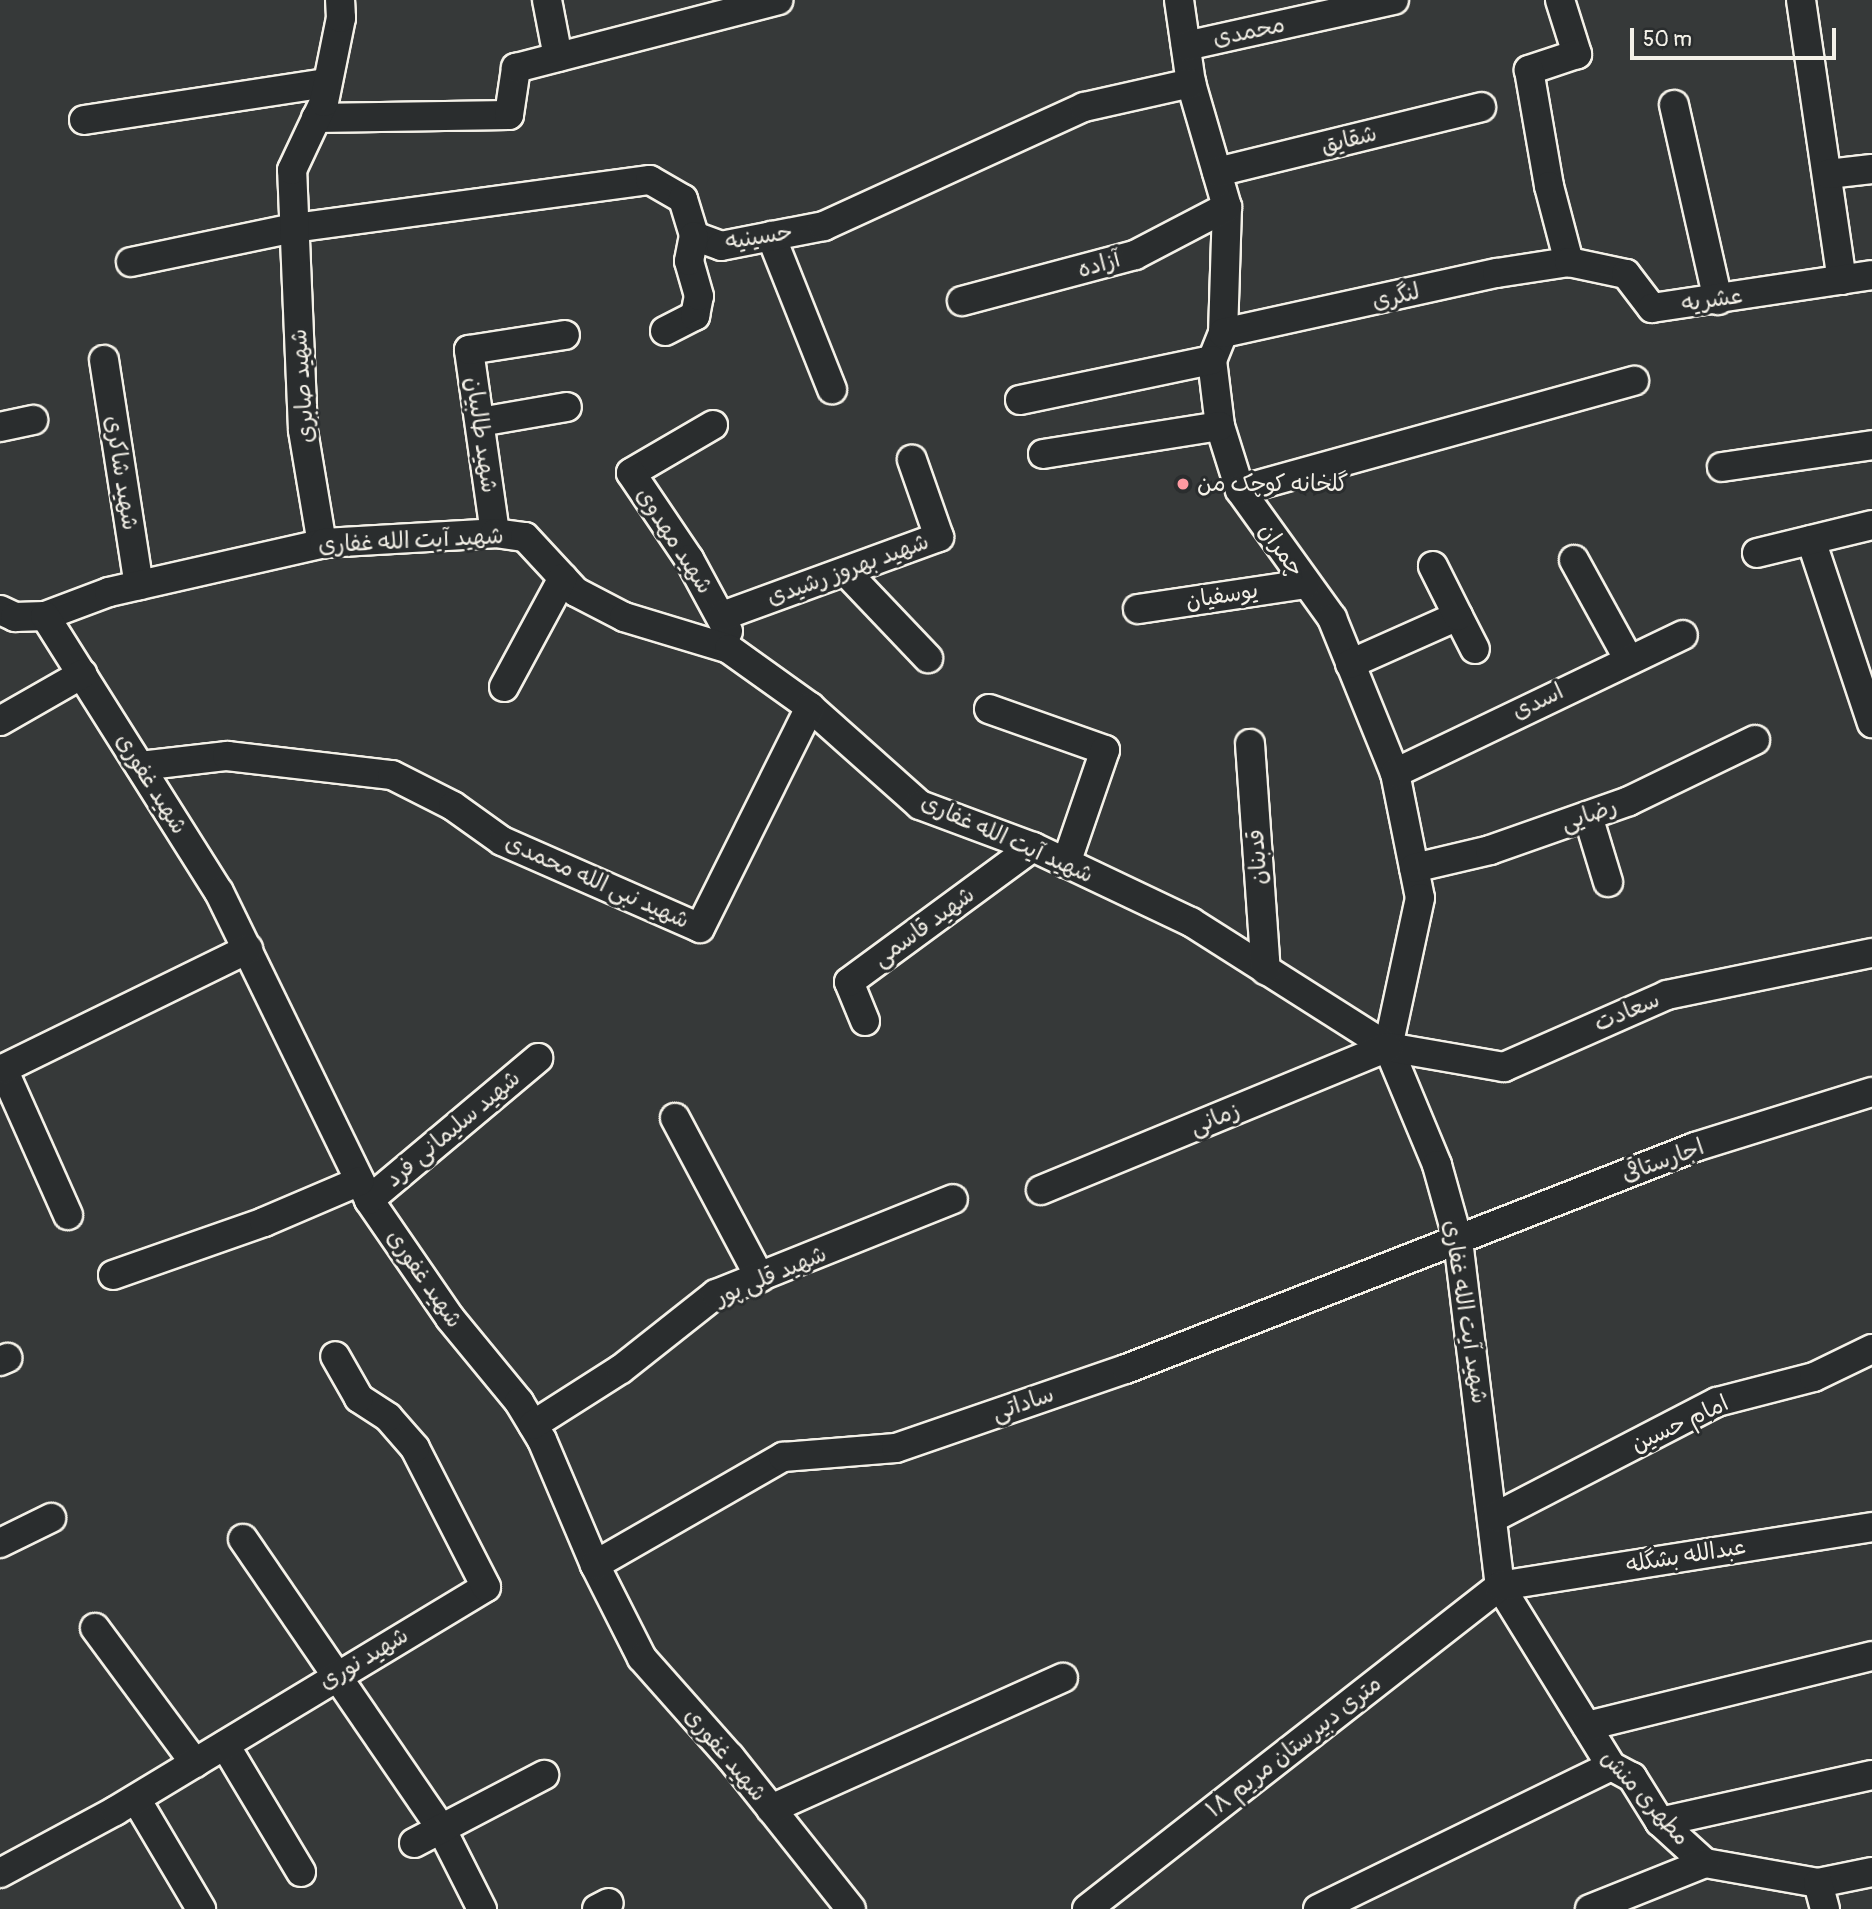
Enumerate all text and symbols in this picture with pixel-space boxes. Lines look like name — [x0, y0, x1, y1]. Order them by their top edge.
street label: محمدی — [1210, 11, 1288, 53]
scale bar — [1634, 14, 1840, 58]
text: 50 m — [1643, 26, 1692, 53]
street label: شقایق — [1318, 120, 1380, 160]
street label: حسینیه — [723, 218, 795, 256]
street label: آزاده — [1075, 246, 1123, 284]
street label: لنگری — [1369, 278, 1423, 316]
street label: عشریه — [1680, 282, 1744, 318]
street label: شهید صابری — [285, 328, 321, 444]
street label: شهید طالبیان — [459, 375, 503, 495]
street label: شهید شاکری — [98, 414, 144, 532]
place label: گلخانه کوچک من — [1197, 470, 1348, 498]
marker: گلخانه کوچک من — [1175, 476, 1191, 492]
street label: شهید مهدوی — [629, 483, 719, 599]
street label: چمران — [1252, 518, 1310, 582]
street label: شهید آیت الله غفاری — [318, 522, 504, 560]
street label: شهید بهروز رشیدی — [763, 528, 933, 612]
street label: یوسفیان — [1184, 577, 1260, 615]
street label: اسدی — [1508, 678, 1568, 726]
street label: شهید غفوری — [109, 728, 193, 840]
street label: شهید آیت الله غفاری — [917, 789, 1097, 889]
street label: رضایی — [1557, 793, 1621, 837]
street label: قدبنان — [1242, 828, 1274, 886]
street label: شهید نبی الله محمدی — [501, 829, 693, 935]
street label: شهید قاسمی — [868, 881, 980, 973]
street label: سعادت — [1590, 986, 1664, 1038]
street label: شهید سلیمانی فرد — [380, 1065, 526, 1193]
street label: زمانی — [1186, 1097, 1244, 1141]
street label: اجارستاقی — [1618, 1133, 1708, 1189]
street label: شهید آیت الله غفاری — [1437, 1218, 1493, 1406]
street label: شهید غفوری — [380, 1225, 468, 1333]
street label: شهید قلی پور — [711, 1240, 831, 1312]
street label: ساداتی — [988, 1381, 1058, 1427]
street label: امام حسین — [1627, 1390, 1733, 1458]
street label: عبدالله بشگله — [1624, 1533, 1748, 1579]
street label: شهید نوری — [315, 1622, 413, 1696]
street label: ۱۸ متری دبیرستان مریم — [1201, 1670, 1387, 1824]
street label: شهید غفوری — [678, 1703, 772, 1807]
street label: مطهری منش — [1595, 1744, 1695, 1852]

